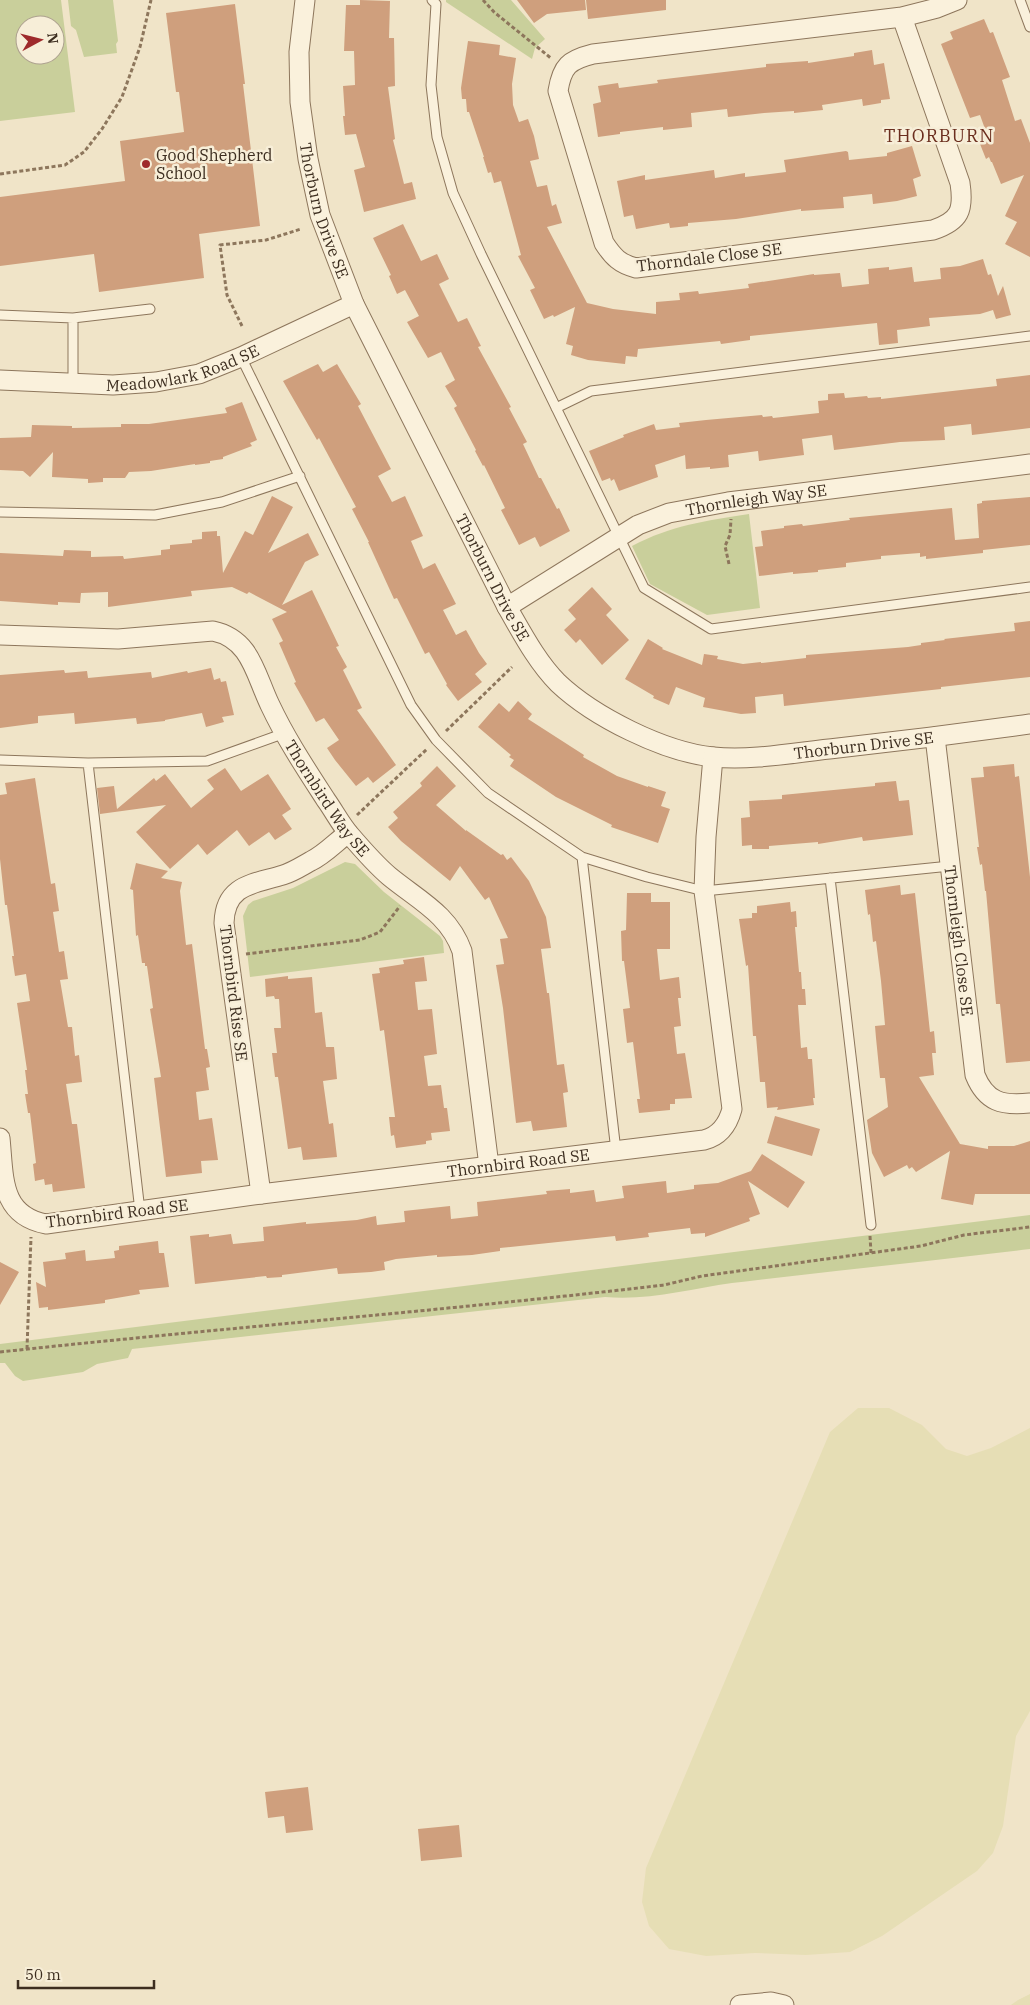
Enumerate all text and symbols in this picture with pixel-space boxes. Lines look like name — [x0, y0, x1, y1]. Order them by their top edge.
north arrow — [15, 15, 65, 65]
text: N — [43, 32, 63, 45]
district label: THORBURN — [884, 124, 994, 147]
street label: Thorburn Drive SE — [296, 141, 353, 281]
place label: Good Shepherd School — [156, 145, 273, 183]
marker: Good Shepherd School — [140, 158, 152, 170]
street label: Thorndale Close SE — [635, 238, 783, 276]
street label: Meadowlark Road SE — [106, 340, 262, 395]
street label: Thornleigh Way SE — [684, 480, 828, 520]
street label: Thorburn Drive SE — [451, 510, 534, 645]
street label: Thorburn Drive SE — [792, 727, 935, 763]
street label: Thornbird Way SE — [281, 736, 374, 861]
street label: Thornleigh Close SE — [940, 864, 978, 1017]
street label: Thornbird Rise SE — [216, 924, 252, 1062]
street label: Thornbird Road SE — [446, 1144, 591, 1181]
street label: Thornbird Road SE — [45, 1194, 189, 1232]
scale bar — [18, 1958, 154, 1990]
text: 50 m — [25, 1965, 61, 1984]

